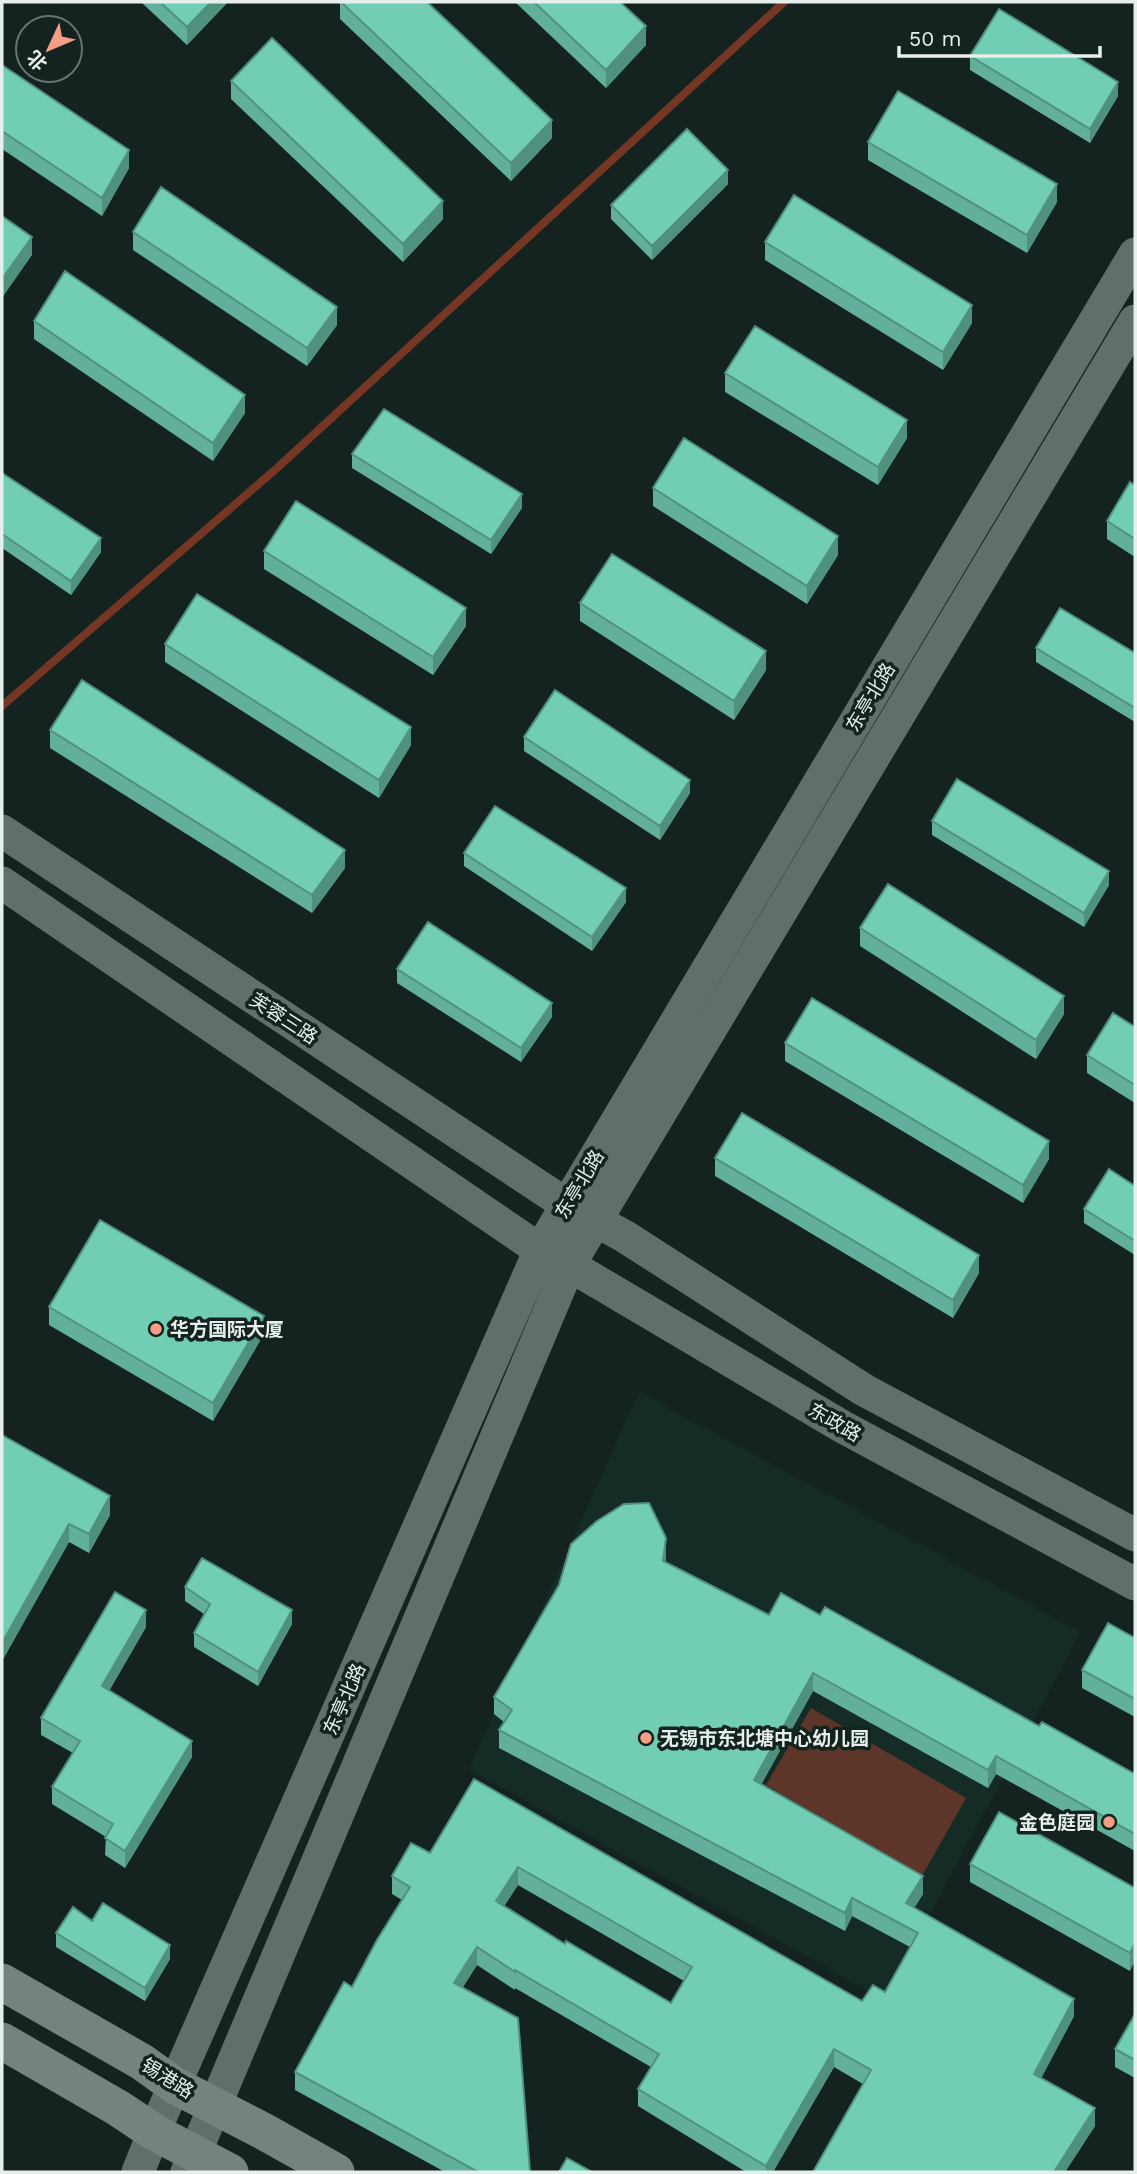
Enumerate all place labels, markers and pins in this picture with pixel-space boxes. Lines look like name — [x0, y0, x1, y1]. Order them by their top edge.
place label: 华方国际大厦 — [170, 1318, 284, 1341]
marker: 华方国际大厦 — [148, 1321, 164, 1337]
place label: 无锡市东北塘中心幼儿园 — [660, 1727, 869, 1750]
marker: 无锡市东北塘中心幼儿园 — [638, 1730, 654, 1746]
place label: 金色庭园 — [1019, 1811, 1095, 1834]
marker: 金色庭园 — [1101, 1814, 1117, 1830]

